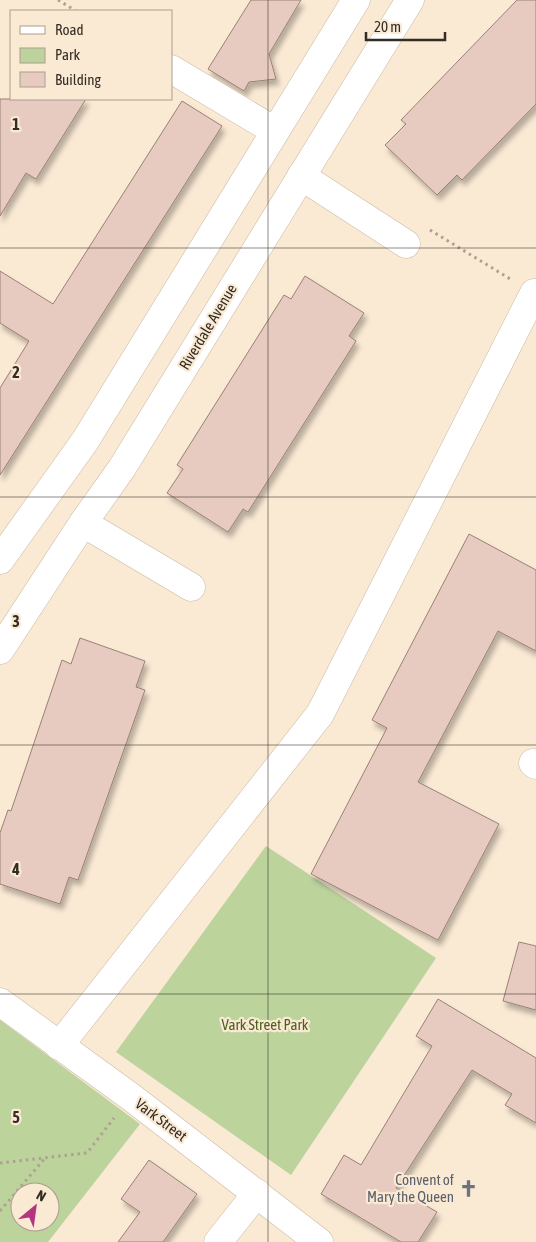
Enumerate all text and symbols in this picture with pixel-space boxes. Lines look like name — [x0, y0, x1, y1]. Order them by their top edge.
legend — [10, 10, 172, 100]
scale bar — [366, 10, 445, 42]
text: 20 m — [374, 18, 401, 35]
text: Road — [55, 21, 84, 38]
text: Park — [55, 46, 80, 63]
text: Building — [55, 71, 101, 88]
text: 1 — [12, 115, 20, 133]
street label: Riverdale Avenue — [175, 281, 240, 372]
text: 2 — [12, 363, 20, 381]
text: 3 — [12, 612, 20, 630]
text: 4 — [11, 860, 20, 878]
park label: Vark Street Park — [222, 1016, 309, 1033]
street label: Vark Street — [132, 1095, 190, 1144]
text: 5 — [12, 1108, 20, 1126]
place label: Convent of Mary the Queen — [367, 1171, 454, 1205]
church icon: Convent of Mary the Queen — [458, 1179, 478, 1199]
north arrow — [10, 1182, 60, 1232]
text: N — [34, 1187, 49, 1205]

